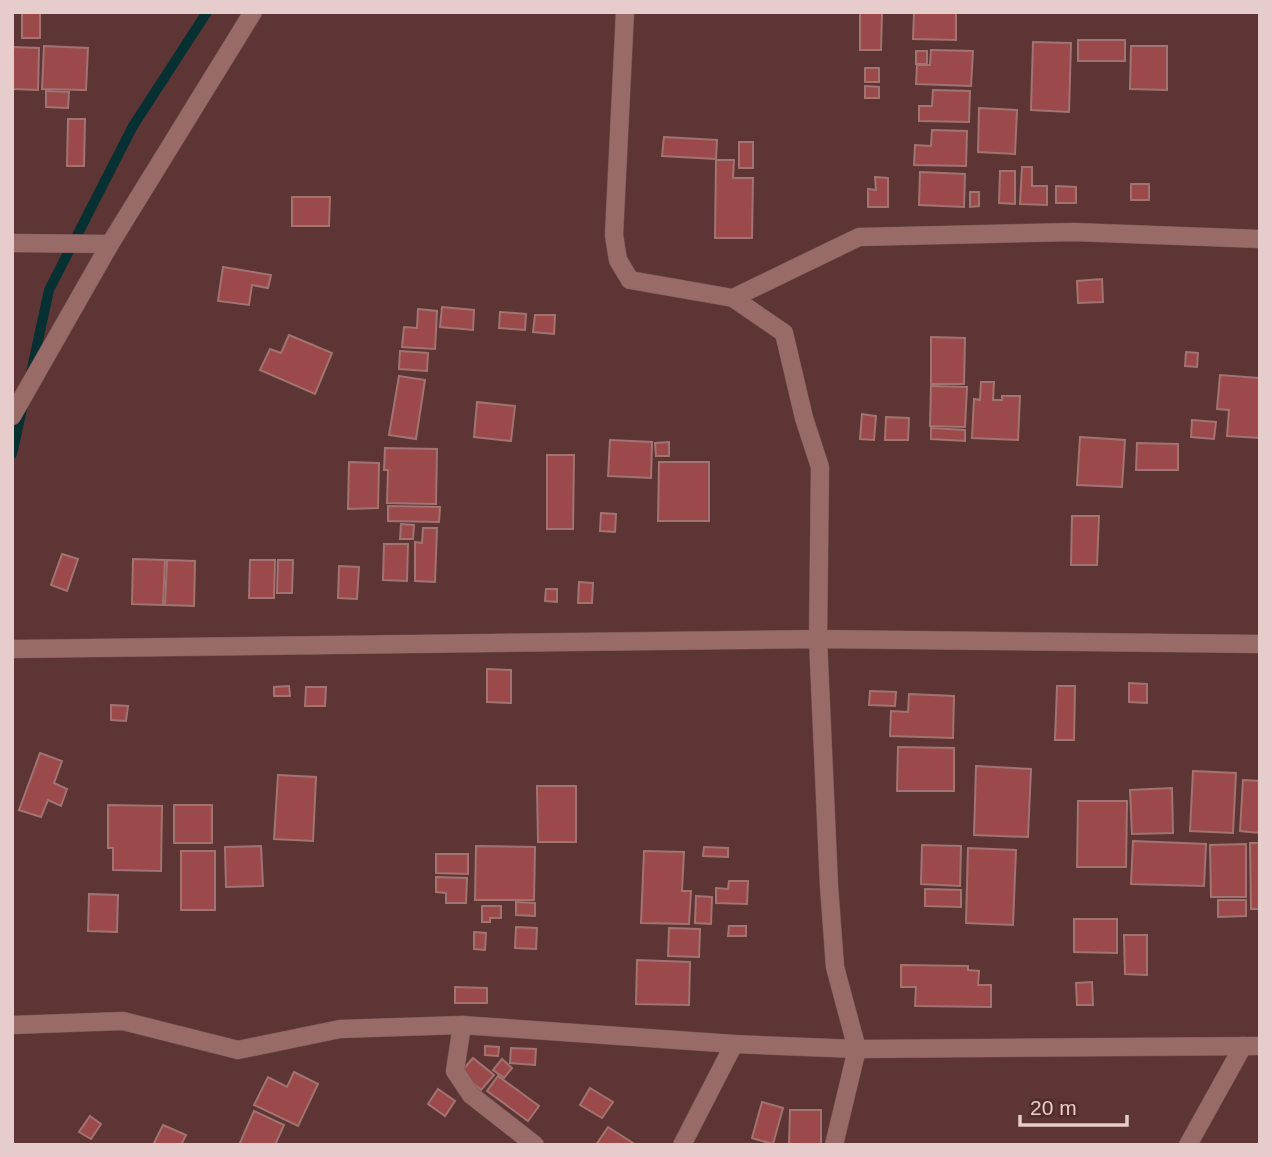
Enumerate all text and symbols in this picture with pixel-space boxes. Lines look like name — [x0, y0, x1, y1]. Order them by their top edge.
scale bar — [1020, 1084, 1127, 1128]
text: 20 m — [1030, 1096, 1077, 1119]

